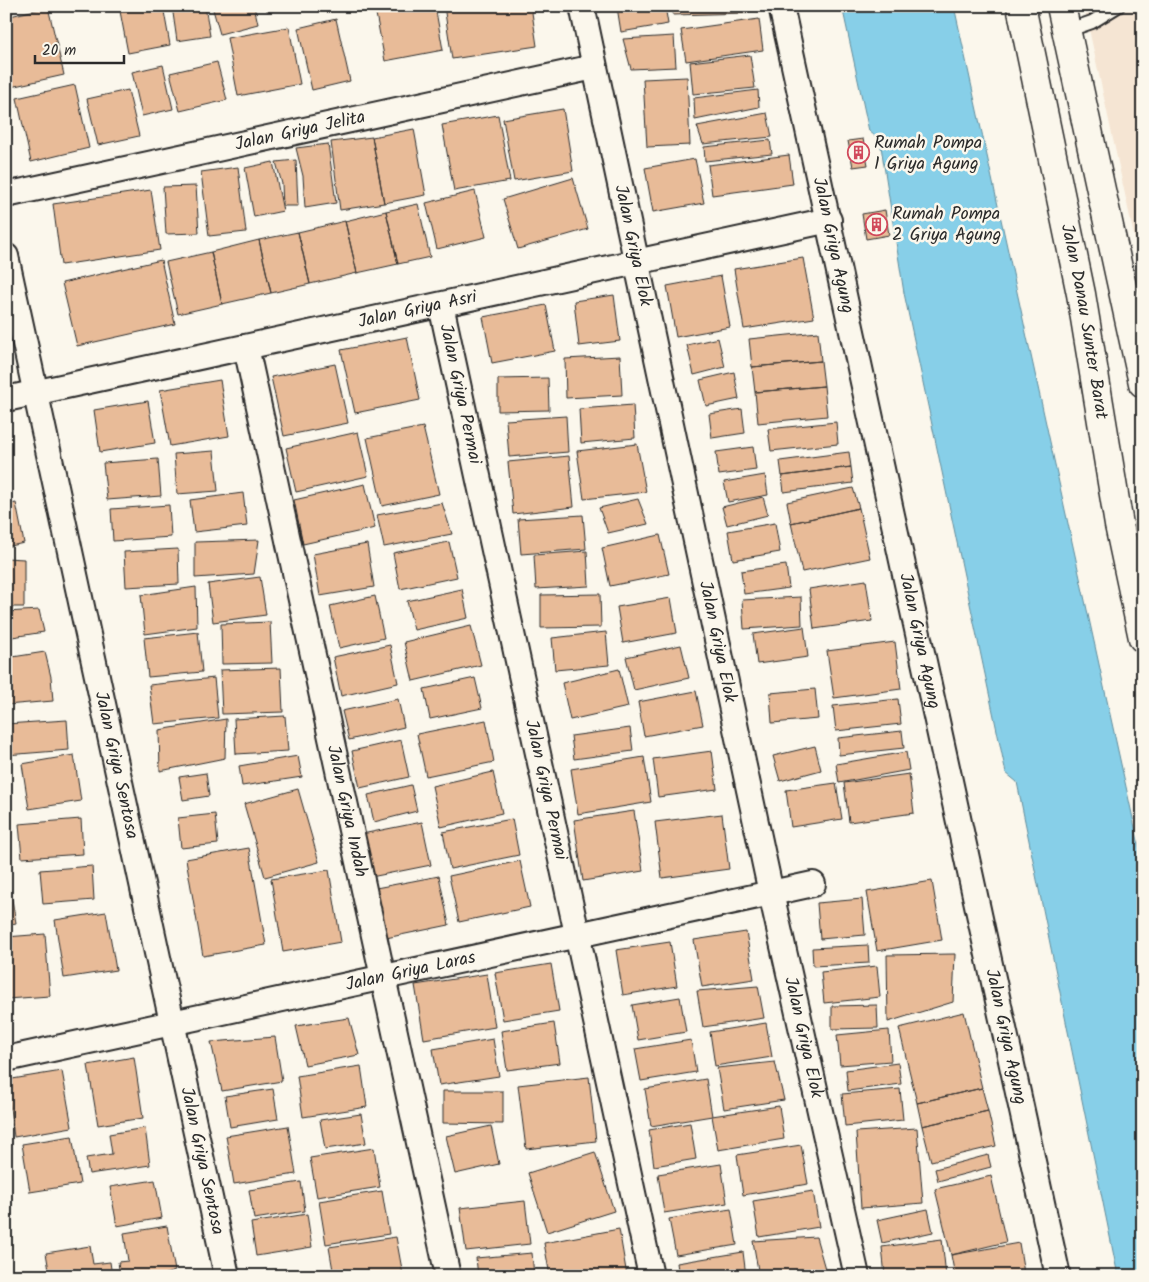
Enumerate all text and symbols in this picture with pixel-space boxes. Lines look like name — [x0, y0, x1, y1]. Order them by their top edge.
scale bar — [35, 32, 124, 64]
text: 20 m — [42, 39, 76, 63]
street label: Jalan Griya Jelita — [232, 103, 368, 159]
place label: Rumah Pompa 1 Griya Agung — [874, 129, 982, 179]
building icon: Rumah Pompa 1 Griya Agung — [846, 141, 870, 165]
street label: Jalan Griya Agung — [804, 175, 862, 316]
street label: Jalan Griya Elok — [606, 182, 660, 310]
place label: Rumah Pompa 2 Griya Agung — [892, 200, 1001, 250]
building icon: Rumah Pompa 2 Griya Agung — [864, 212, 888, 236]
street label: Jalan Danau Sunter Barat — [1052, 221, 1116, 423]
street label: Jalan Griya Asri — [355, 282, 480, 337]
street label: Jalan Griya Permai — [431, 321, 490, 468]
street label: Jalan Griya Agung — [891, 570, 948, 712]
street label: Jalan Griya Elok — [690, 578, 745, 706]
street label: Jalan Griya Sentosa — [86, 689, 146, 842]
street label: Jalan Griya Permai — [517, 717, 575, 863]
street label: Jalan Griya Indah — [318, 742, 375, 880]
street label: Jalan Griya Laras — [343, 943, 479, 999]
street label: Jalan Griya Agung — [977, 966, 1035, 1107]
street label: Jalan Griya Elok — [776, 974, 831, 1101]
street label: Jalan Griya Sentosa — [172, 1084, 232, 1238]

